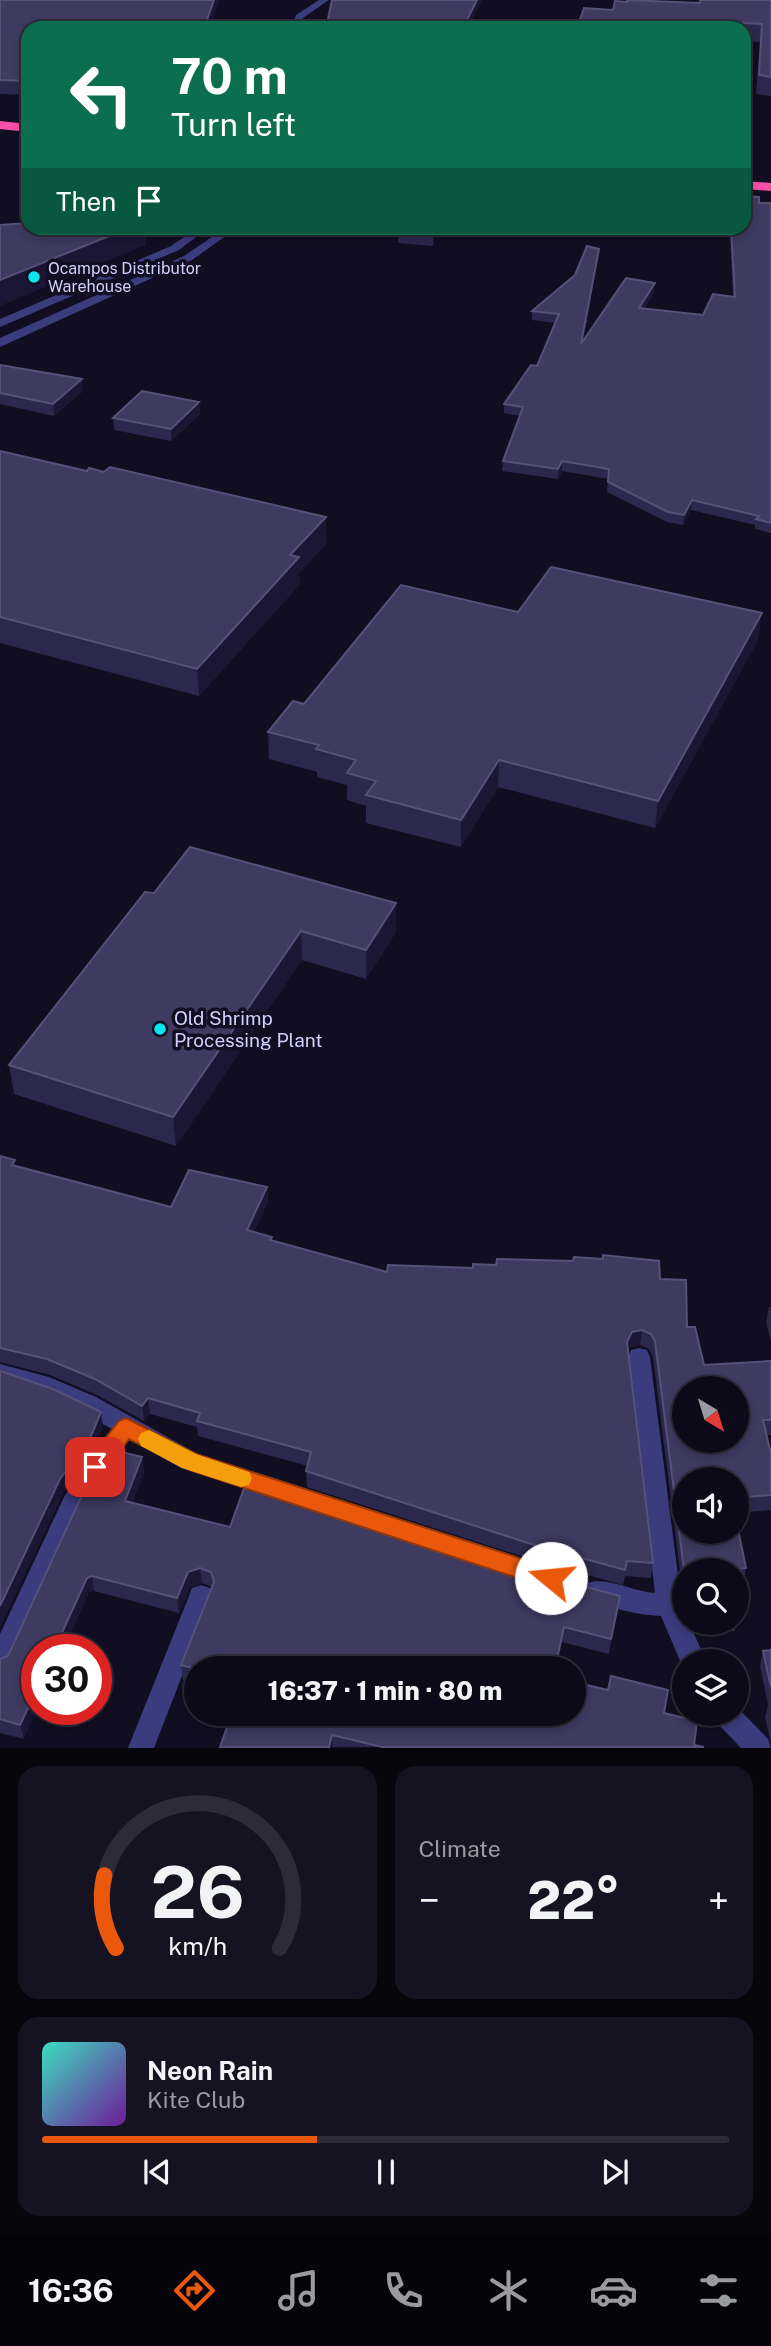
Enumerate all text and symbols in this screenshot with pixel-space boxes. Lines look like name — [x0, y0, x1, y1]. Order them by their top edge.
text: 70 m — [171, 47, 288, 105]
icon: left — [56, 49, 147, 140]
text: Turn left — [171, 106, 296, 143]
icon: arrive — [130, 182, 168, 220]
text: Then — [56, 186, 116, 217]
place label: Ocampos Distributor Warehouse — [48, 259, 201, 296]
marker: Ocampos Distributor Warehouse — [26, 269, 42, 285]
place label: Old Shrimp Processing Plant — [174, 1007, 323, 1051]
marker: Old Shrimp Processing Plant — [152, 1021, 168, 1037]
north arrow — [672, 1376, 749, 1452]
map controls — [672, 1376, 749, 1726]
pin — [65, 1437, 125, 1497]
icon: arrive — [76, 1448, 114, 1486]
button: sound — [672, 1467, 749, 1544]
position arrow — [514, 1541, 588, 1615]
button: search — [672, 1558, 749, 1635]
speed limit sign: 30 — [21, 1634, 112, 1725]
button: layers — [672, 1649, 749, 1726]
text: 16:37 · 1 min · 80 m — [268, 1675, 502, 1706]
text: Climate — [419, 1835, 501, 1862]
text: 26 — [150, 1850, 244, 1935]
text: 22° — [527, 1870, 620, 1931]
text: − — [419, 1878, 440, 1923]
text: + — [708, 1878, 729, 1923]
text: km/h — [168, 1931, 227, 1961]
text: Neon Rain — [147, 2055, 273, 2086]
text: Kite Club — [147, 2086, 245, 2113]
icon: previous — [138, 2153, 176, 2191]
icon: pause — [367, 2153, 405, 2191]
icon: next — [596, 2153, 634, 2191]
icon: directions — [170, 2266, 219, 2315]
icon: music — [274, 2266, 323, 2315]
icon: phone — [379, 2266, 428, 2315]
icon: climate — [484, 2266, 533, 2315]
icon: car — [589, 2266, 638, 2315]
icon: filters — [694, 2266, 743, 2315]
text: 16:36 — [28, 2272, 114, 2309]

